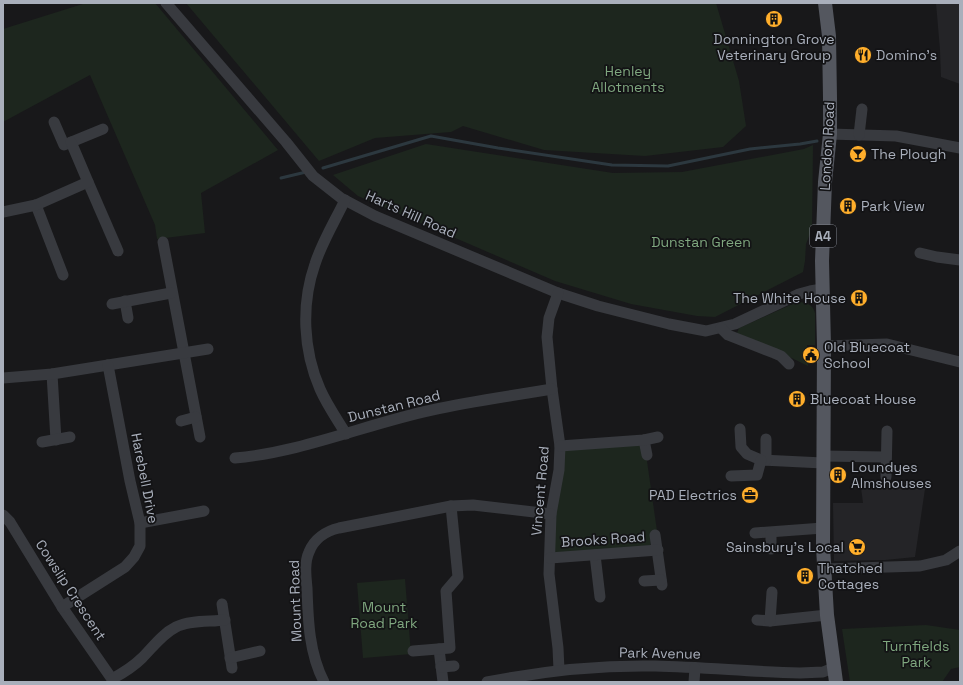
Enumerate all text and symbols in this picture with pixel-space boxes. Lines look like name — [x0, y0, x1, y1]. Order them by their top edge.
building icon: Donnington Grove Veterinary Group — [764, 9, 784, 29]
place label: Donnington Grove Veterinary Group — [713, 30, 835, 64]
restaurant icon: Domino's — [853, 45, 873, 65]
place label: Domino's — [876, 46, 937, 64]
park label: Henley Allotments — [591, 62, 665, 96]
street label: London Road — [816, 101, 838, 191]
bar icon: The Plough — [848, 144, 868, 164]
place label: The Plough — [871, 145, 946, 163]
street label: Harts Hill Road — [363, 186, 459, 242]
building icon: Park View — [838, 196, 858, 216]
place label: Park View — [861, 197, 925, 215]
road number: A4 — [810, 225, 836, 247]
park label: Dunstan Green — [651, 233, 751, 251]
building icon: The White House — [849, 288, 869, 308]
place label: The White House — [733, 289, 846, 307]
place label: Old Bluecoat School — [824, 338, 910, 372]
public building icon: Old Bluecoat School — [801, 345, 821, 365]
street label: Dunstan Road — [346, 386, 442, 426]
building icon: Bluecoat House — [787, 389, 807, 409]
place label: Bluecoat House — [810, 390, 916, 408]
street label: Harebell Drive — [127, 431, 163, 525]
street label: Vincent Road — [527, 445, 553, 537]
place label: Loundyes Almshouses — [851, 458, 932, 492]
building icon: Loundyes Almshouses — [828, 465, 848, 485]
office icon: PAD Electrics — [740, 485, 760, 505]
place label: PAD Electrics — [649, 486, 737, 504]
street label: Brooks Road — [560, 527, 646, 551]
street label: Cowslip Crescent — [32, 536, 110, 644]
supermarket icon: Sainsbury's Local — [847, 537, 867, 557]
place label: Sainsbury's Local — [726, 538, 844, 556]
place label: Thatched Cottages — [818, 559, 883, 593]
street label: Mount Road — [285, 560, 305, 642]
building icon: Thatched Cottages — [795, 566, 815, 586]
park label: Mount Road Park — [350, 598, 418, 632]
park label: Turnfields Park — [883, 637, 949, 671]
street label: Park Avenue — [619, 643, 701, 663]

